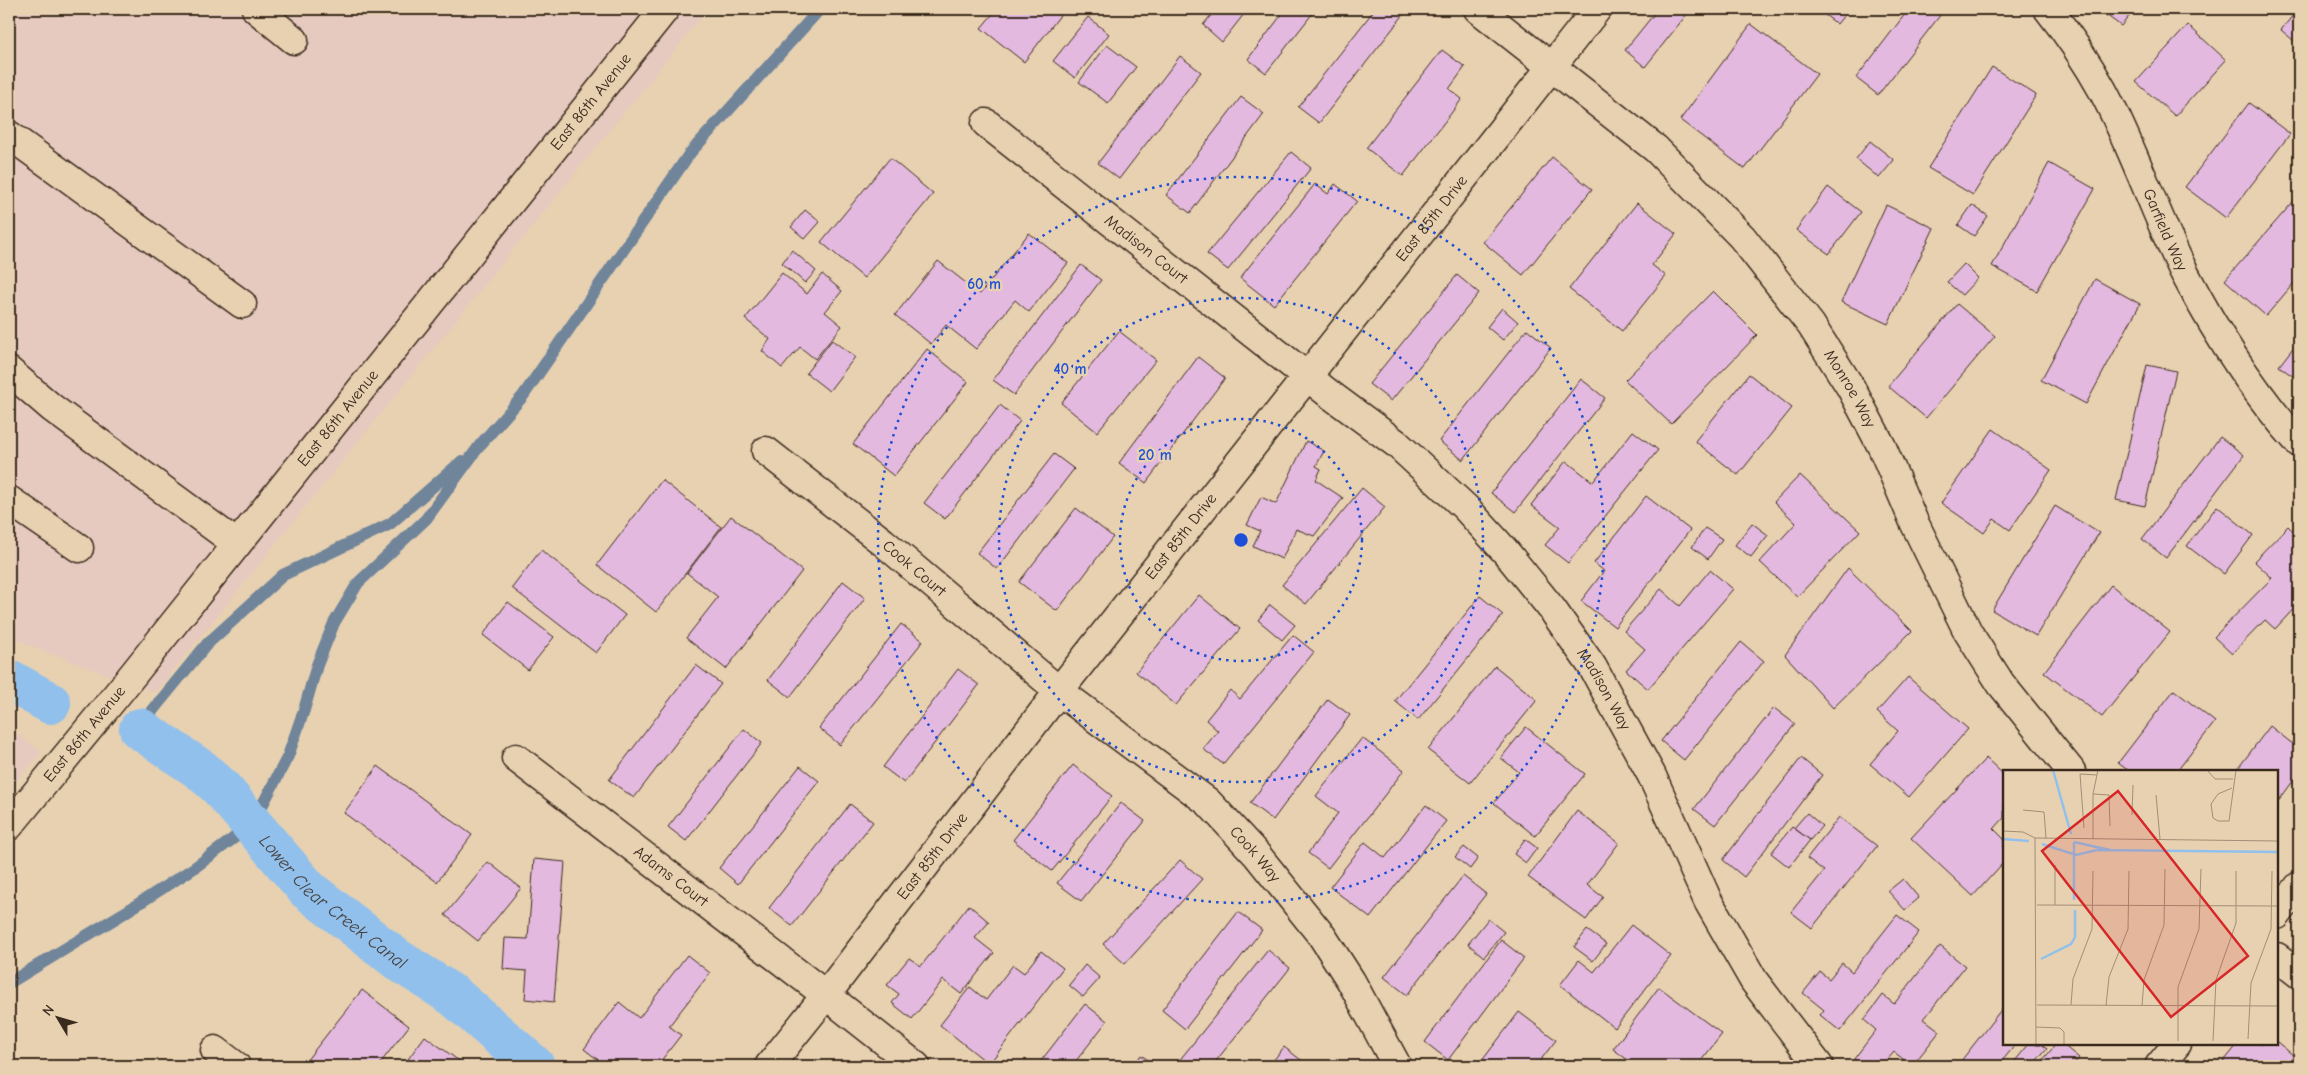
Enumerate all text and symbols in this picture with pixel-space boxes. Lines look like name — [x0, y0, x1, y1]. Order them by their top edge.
street label: East 86th Avenue — [547, 50, 635, 154]
street label: East 85th Drive — [1392, 172, 1471, 265]
street label: Garfield Way — [2139, 186, 2191, 275]
street label: Madison Court — [1101, 211, 1191, 288]
text: 60 m — [967, 275, 1001, 293]
street label: Monroe Way — [1820, 347, 1880, 431]
text: 40 m — [1054, 360, 1087, 378]
street label: East 86th Avenue — [294, 366, 382, 470]
text: 20 m — [1138, 446, 1172, 464]
street label: East 85th Drive — [1142, 490, 1220, 583]
centre of rings — [1232, 531, 1250, 549]
street label: Cook Court — [879, 537, 950, 600]
street label: Madison Way — [1573, 645, 1635, 734]
street label: East 86th Avenue — [40, 682, 129, 786]
inset map — [2003, 770, 2278, 1045]
street label: East 85th Drive — [894, 809, 971, 903]
street label: Cook Way — [1226, 823, 1285, 886]
water label: Lower Clear Creek Canal — [255, 830, 412, 974]
street label: Adams Court — [630, 842, 712, 911]
north arrow — [32, 992, 82, 1042]
text: N — [39, 1001, 58, 1019]

